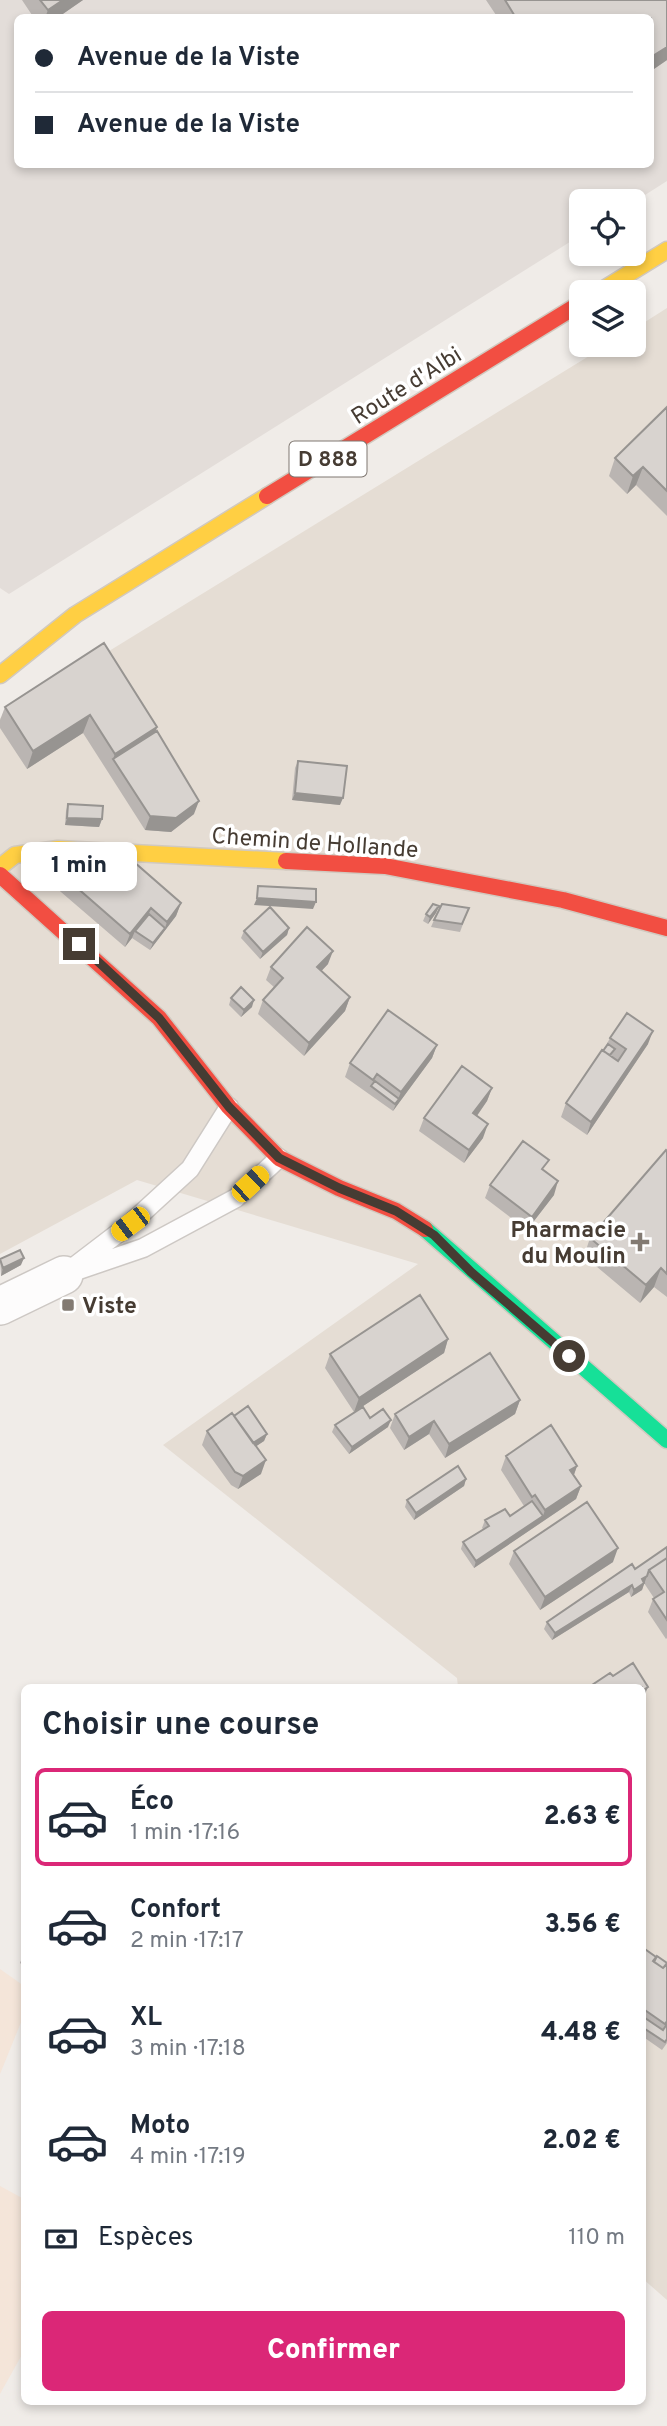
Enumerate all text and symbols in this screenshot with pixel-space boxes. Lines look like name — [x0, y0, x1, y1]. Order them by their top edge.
text: Avenue de la Viste — [77, 42, 300, 75]
text: Avenue de la Viste — [77, 109, 300, 142]
map controls — [569, 189, 646, 357]
button: locate — [569, 189, 646, 266]
button: layers — [569, 280, 646, 357]
street label: Route d'Albi — [347, 342, 468, 433]
road number: D 888 — [290, 442, 366, 476]
street label: Chemin de Hollande — [210, 823, 419, 866]
callout: 1 min — [21, 842, 137, 892]
text: 1 min — [51, 852, 107, 881]
route end — [63, 928, 95, 960]
car — [228, 1162, 273, 1206]
car — [107, 1203, 154, 1245]
place label: Pharmacie du Moulin — [511, 1217, 626, 1272]
marker: Pharmacie du Moulin — [632, 1234, 648, 1250]
place label: Viste — [82, 1293, 137, 1322]
marker: Viste — [60, 1297, 76, 1313]
route start — [553, 1340, 585, 1372]
text: Choisir une course — [42, 1706, 319, 1746]
icon: car — [46, 1786, 109, 1849]
text: Éco — [130, 1786, 174, 1819]
text: 2.63 € — [544, 1801, 621, 1834]
text: 1 min · 17:16 — [130, 1819, 240, 1848]
icon: car — [46, 1894, 109, 1957]
text: Confort — [130, 1894, 221, 1927]
text: 3.56 € — [545, 1909, 621, 1942]
text: 2 min · 17:17 — [130, 1927, 244, 1956]
icon: car — [46, 2002, 109, 2065]
text: XL — [130, 2002, 162, 2035]
text: 4.48 € — [541, 2017, 621, 2050]
text: 3 min · 17:18 — [130, 2035, 246, 2064]
icon: car — [46, 2110, 109, 2173]
text: Moto — [130, 2110, 190, 2143]
text: 2.02 € — [542, 2125, 621, 2158]
text: 4 min · 17:19 — [130, 2143, 246, 2172]
icon: cash — [42, 2220, 80, 2258]
text: Espèces — [98, 2222, 194, 2255]
text: 110 m — [568, 2224, 625, 2253]
button: Confirmer — [42, 2311, 625, 2391]

